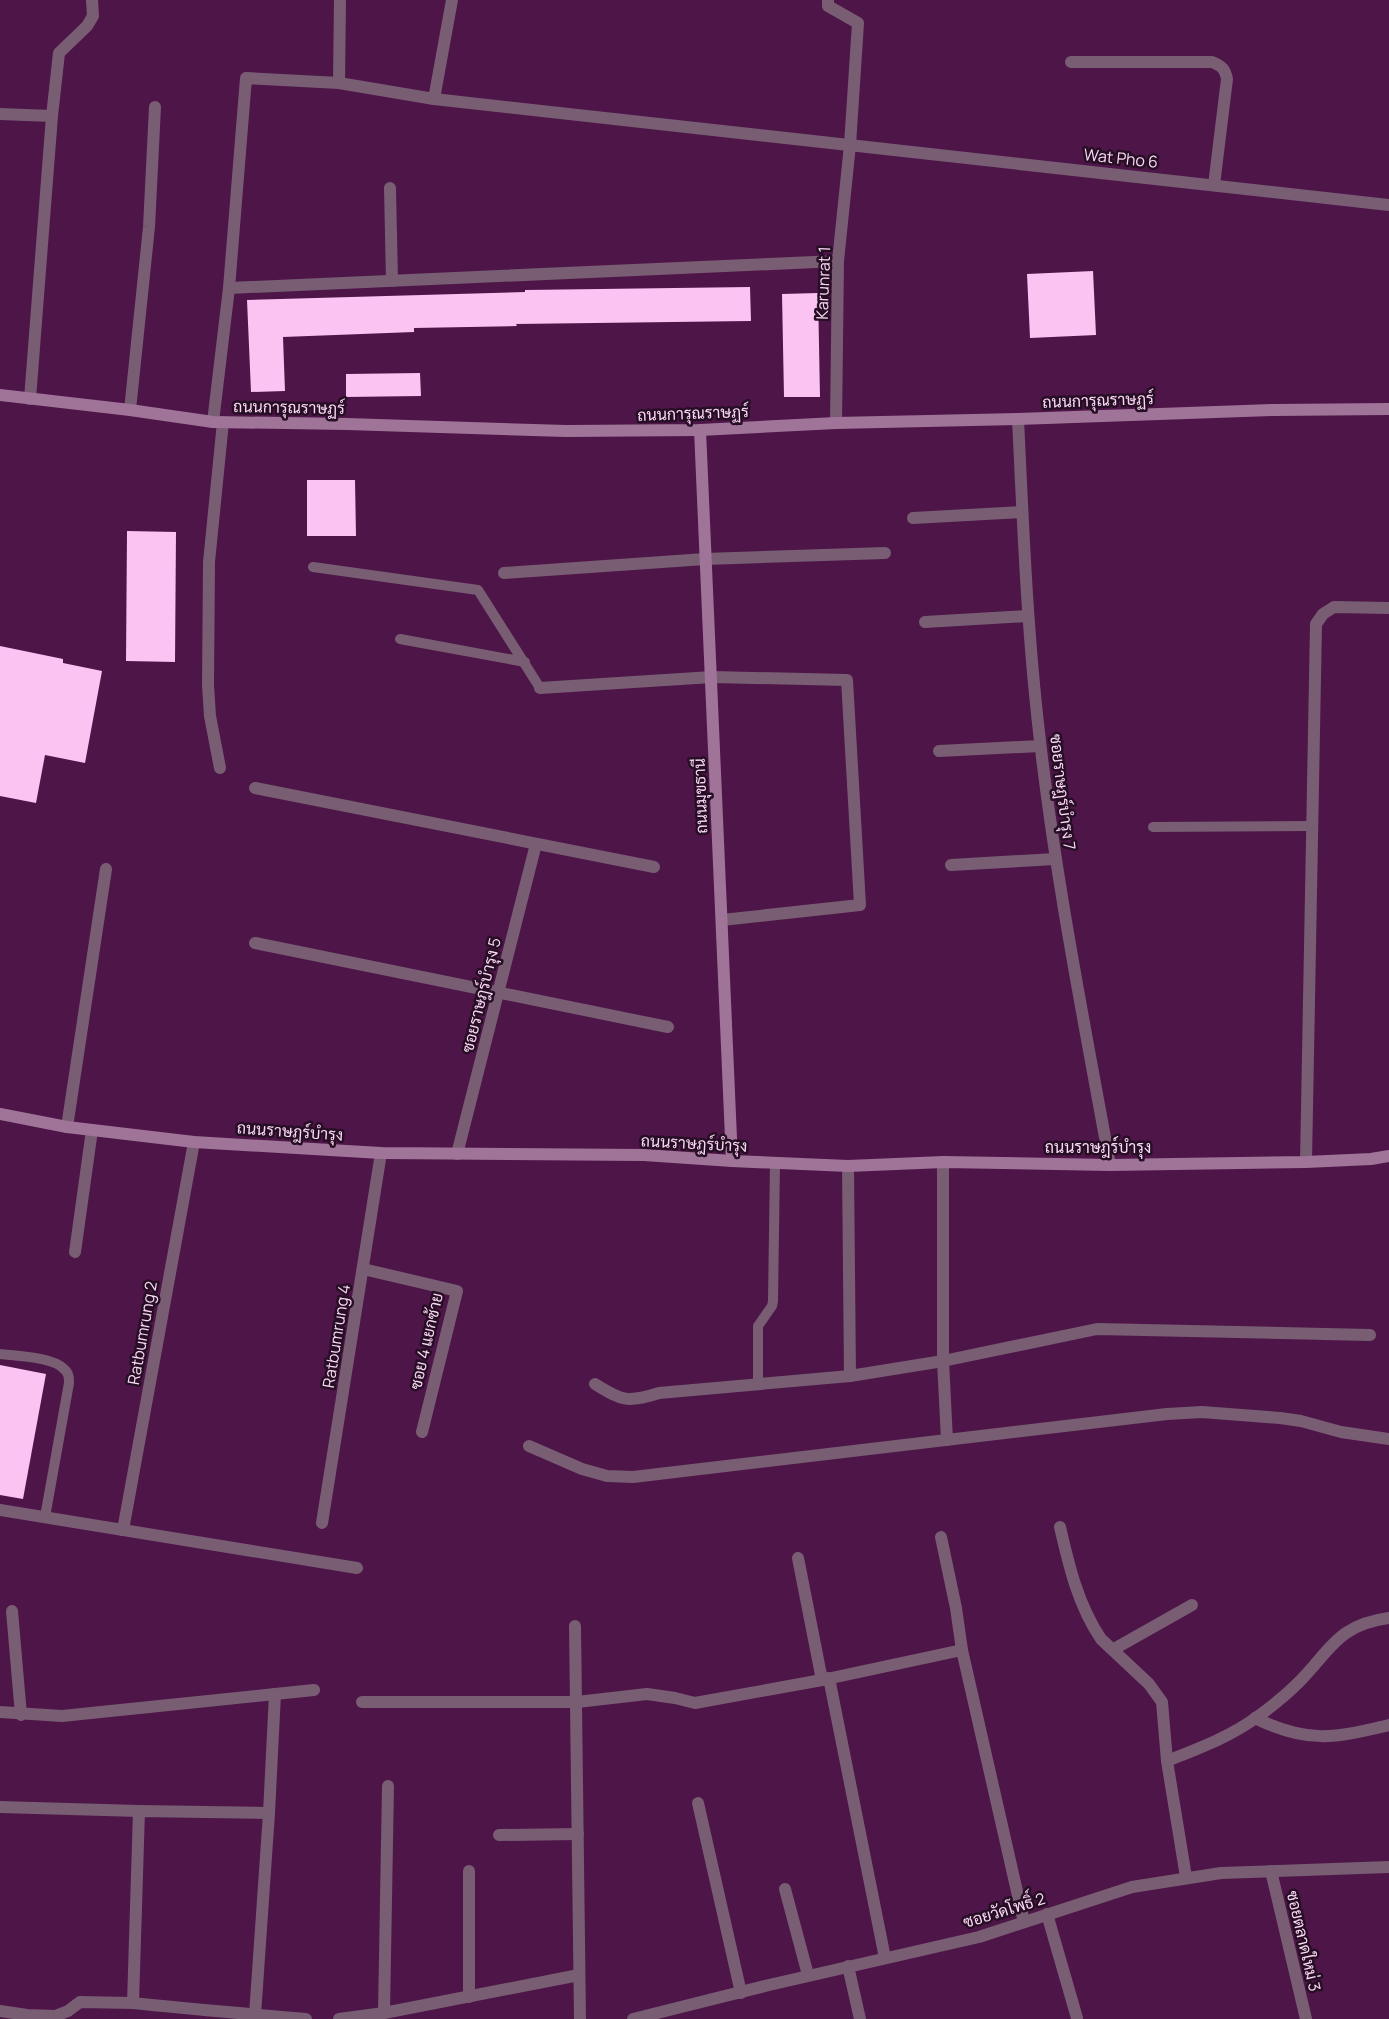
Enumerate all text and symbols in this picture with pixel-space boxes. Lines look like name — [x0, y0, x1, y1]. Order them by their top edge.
street label: Wat Pho 6 — [1083, 143, 1159, 173]
street label: Karunrat 1 — [811, 246, 835, 320]
street label: ถนนการุณราษฏร์ — [1042, 386, 1154, 414]
street label: ถนนการุณราษฏร์ — [233, 394, 345, 420]
street label: ถนนการุณราษฏร์ — [637, 399, 749, 427]
street label: ซอยราษฎร์บำรุง 7 — [1044, 733, 1082, 851]
street label: ถนนมุขธานี — [688, 758, 713, 834]
street label: ซอยราษฎร์บำรุง 5 — [455, 935, 507, 1055]
street label: ถนนราษฎร์บำรุง — [236, 1115, 344, 1147]
street label: ถนนราษฎร์บำรุง — [640, 1128, 748, 1158]
street label: ถนนราษฎร์บำรุง — [1045, 1135, 1151, 1159]
street label: Ratbumrung 2 — [122, 1280, 162, 1386]
street label: Ratbumrung 4 — [317, 1283, 355, 1389]
street label: ซอย 4 แยกซ้าย — [404, 1290, 448, 1392]
street label: ซอยวัดโพธิ์ 2 — [959, 1884, 1048, 1933]
street label: ซอยตลาดใหม่ 3 — [1282, 1888, 1326, 1994]

